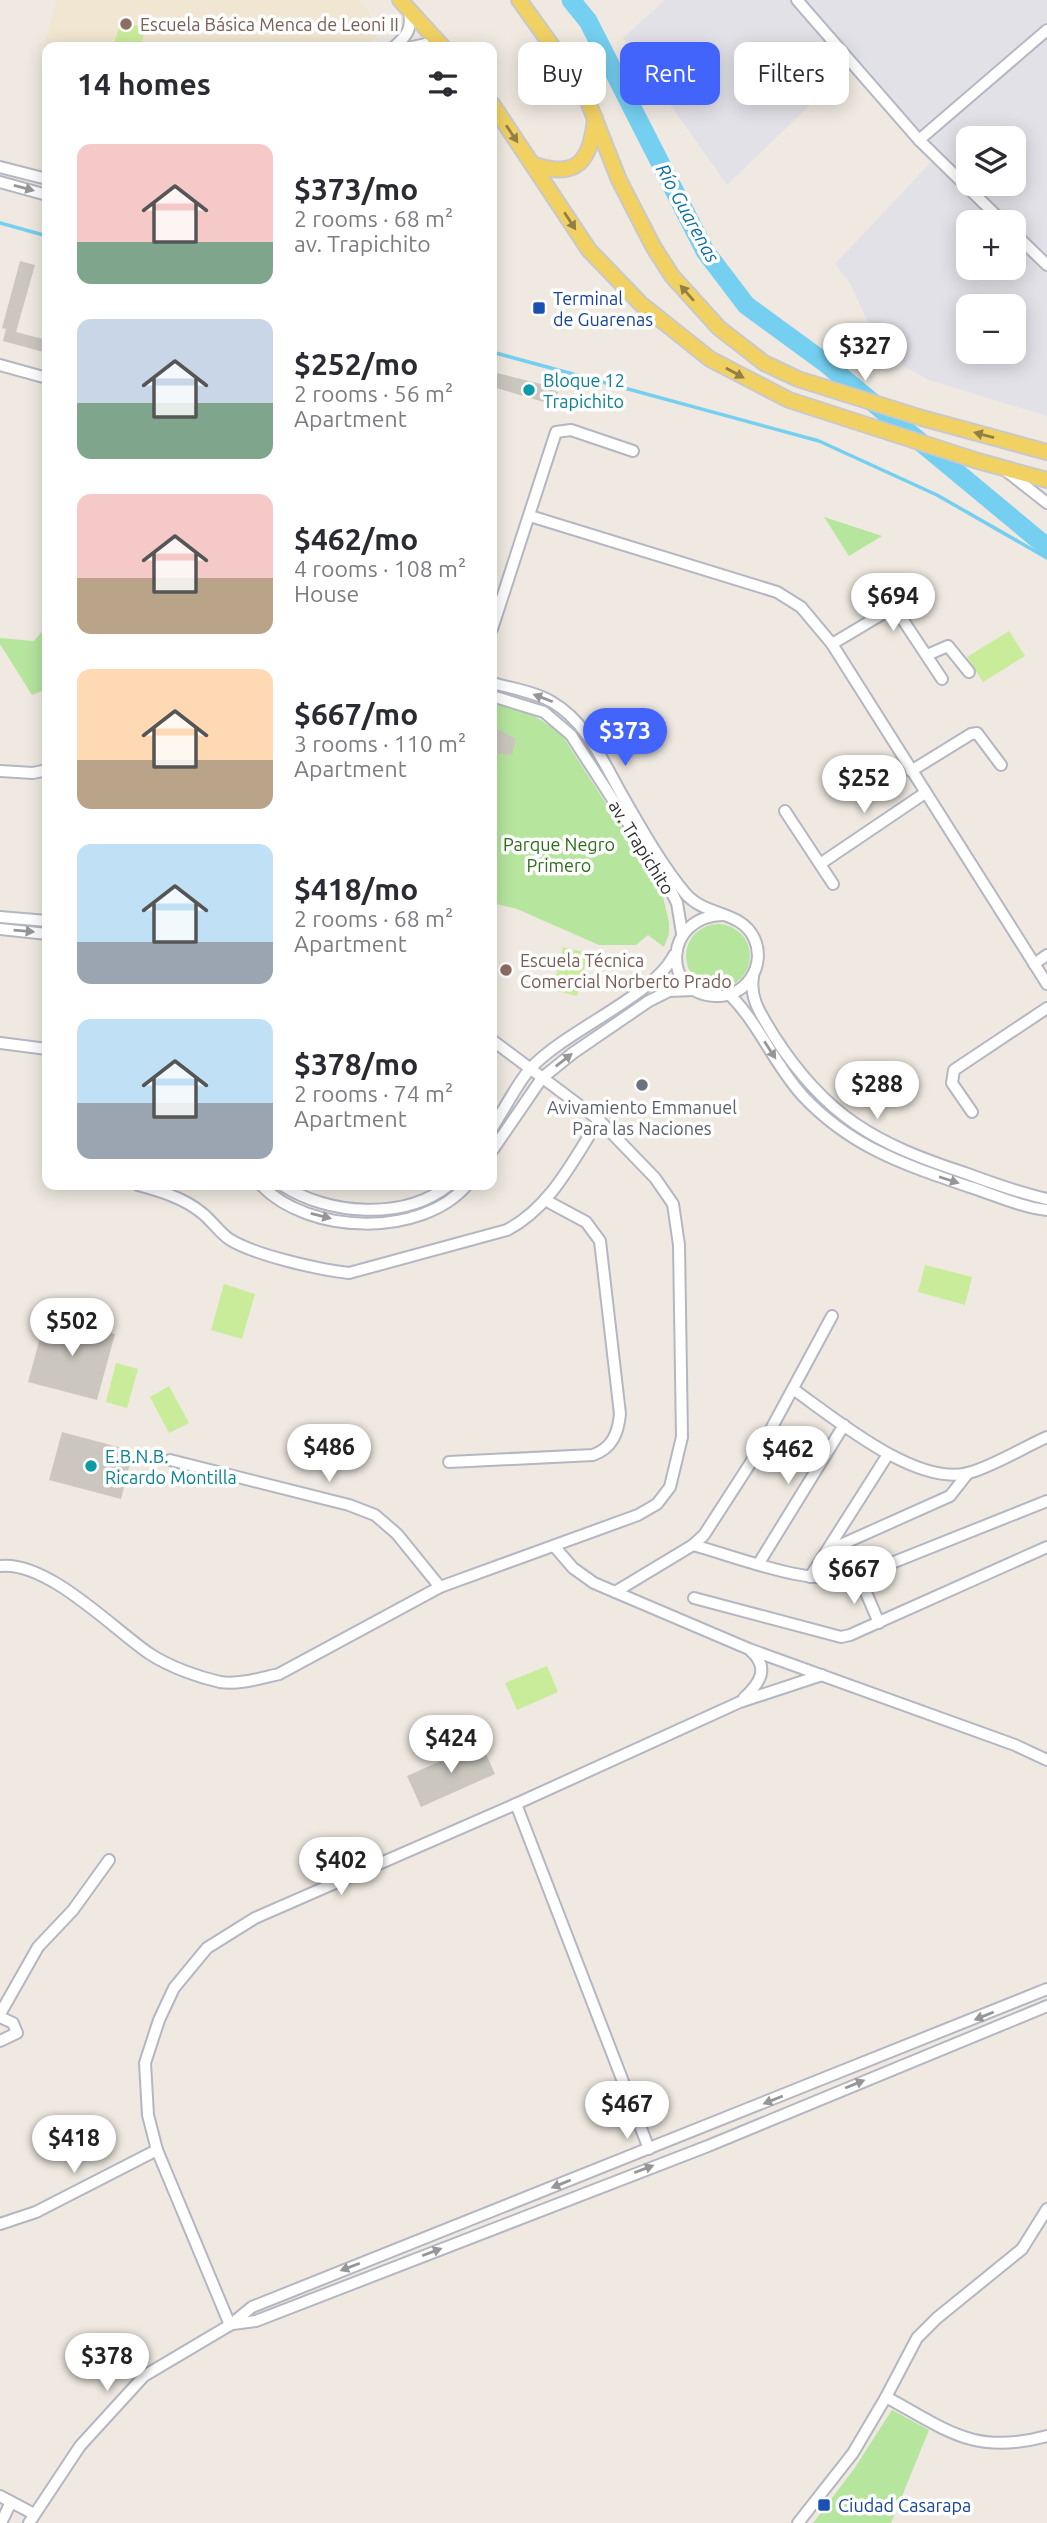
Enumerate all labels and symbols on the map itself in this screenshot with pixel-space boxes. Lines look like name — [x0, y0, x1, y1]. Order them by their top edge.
place label: Escuela Básica Menca de Leoni II — [140, 14, 399, 34]
marker: Escuela Básica Menca de Leoni II — [118, 16, 134, 32]
one-way arrow — [505, 125, 519, 143]
water label: Río Guarenas — [652, 160, 724, 266]
one-way arrow — [13, 184, 34, 194]
one-way arrow — [563, 211, 576, 230]
one-way arrow — [680, 285, 695, 302]
place label: Terminal de Guarenas — [553, 288, 653, 329]
marker: Terminal de Guarenas — [531, 300, 547, 316]
pin: $327 — [824, 324, 906, 383]
one-way arrow — [726, 367, 746, 379]
place label: Bloque 12 Trapichito — [543, 370, 625, 411]
marker: Bloque 12 Trapichito — [521, 382, 537, 398]
one-way arrow — [973, 429, 995, 440]
pin: $694 — [852, 574, 934, 633]
one-way arrow — [532, 693, 553, 704]
pin: $373 — [584, 708, 666, 768]
pin: $252 — [823, 756, 905, 815]
street label: av. Trapichito — [605, 796, 679, 898]
park label: Parque Negro Primero — [503, 834, 615, 875]
one-way arrow — [13, 926, 35, 937]
place label: Escuela Técnica Comercial Norberto Prado — [520, 950, 732, 991]
marker: Escuela Técnica Comercial Norberto Prado — [498, 962, 514, 978]
one-way arrow — [763, 1040, 776, 1059]
one-way arrow — [555, 1053, 573, 1068]
pin: $288 — [836, 1062, 918, 1121]
marker: Avivamiento Emmanuel Para las Naciones — [634, 1077, 650, 1093]
place label: Avivamiento Emmanuel Para las Naciones — [547, 1097, 737, 1138]
one-way arrow — [939, 1175, 960, 1186]
one-way arrow — [310, 1211, 332, 1222]
pin: $502 — [31, 1298, 113, 1358]
pin: $486 — [288, 1424, 370, 1484]
pin: $462 — [747, 1426, 829, 1486]
place label: E.B.N.B. Ricardo Montilla — [105, 1446, 237, 1487]
marker: E.B.N.B. Ricardo Montilla — [83, 1458, 99, 1474]
pin: $667 — [813, 1546, 895, 1606]
pin: $424 — [410, 1716, 492, 1775]
pin: $402 — [300, 1838, 382, 1897]
one-way arrow — [974, 2010, 995, 2021]
one-way arrow — [845, 2078, 865, 2090]
pin: $467 — [586, 2082, 668, 2141]
one-way arrow — [762, 2095, 783, 2106]
pin: $418 — [33, 2116, 115, 2175]
one-way arrow — [634, 2164, 655, 2175]
one-way arrow — [551, 2179, 572, 2190]
one-way arrow — [422, 2246, 443, 2257]
one-way arrow — [339, 2261, 360, 2272]
pin: $378 — [66, 2334, 148, 2393]
place label: Ciudad Casarapa — [838, 2495, 971, 2515]
marker: Ciudad Casarapa — [816, 2497, 832, 2513]

